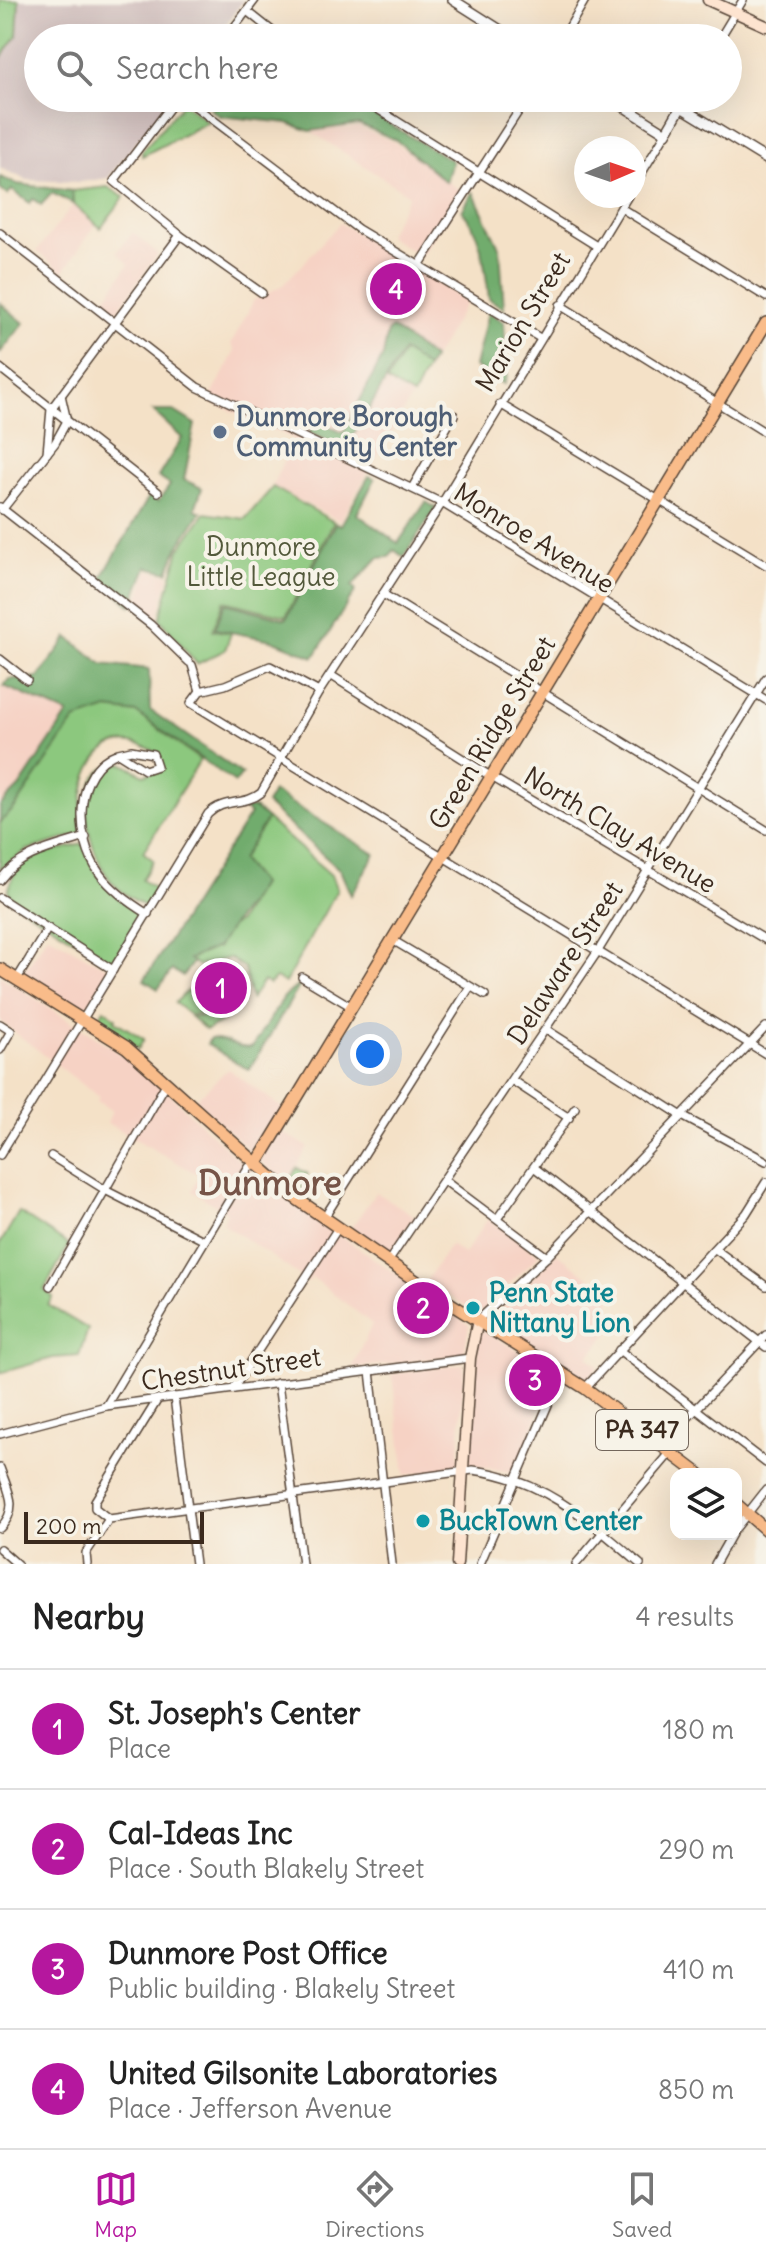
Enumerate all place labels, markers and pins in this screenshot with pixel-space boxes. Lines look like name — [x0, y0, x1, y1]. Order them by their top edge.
pin: 4 — [370, 259, 422, 319]
place label: Dunmore Borough Community Center — [236, 400, 457, 463]
marker: Dunmore Borough Community Center — [211, 423, 229, 441]
pin: 1 — [195, 958, 247, 1018]
place label: Penn State Nittany Lion — [489, 1276, 631, 1339]
pin: 2 — [397, 1278, 449, 1338]
marker: Penn State Nittany Lion — [464, 1299, 482, 1317]
pin: 3 — [509, 1350, 561, 1410]
place label: BuckTown Center — [439, 1504, 643, 1537]
marker: BuckTown Center — [414, 1512, 432, 1530]

